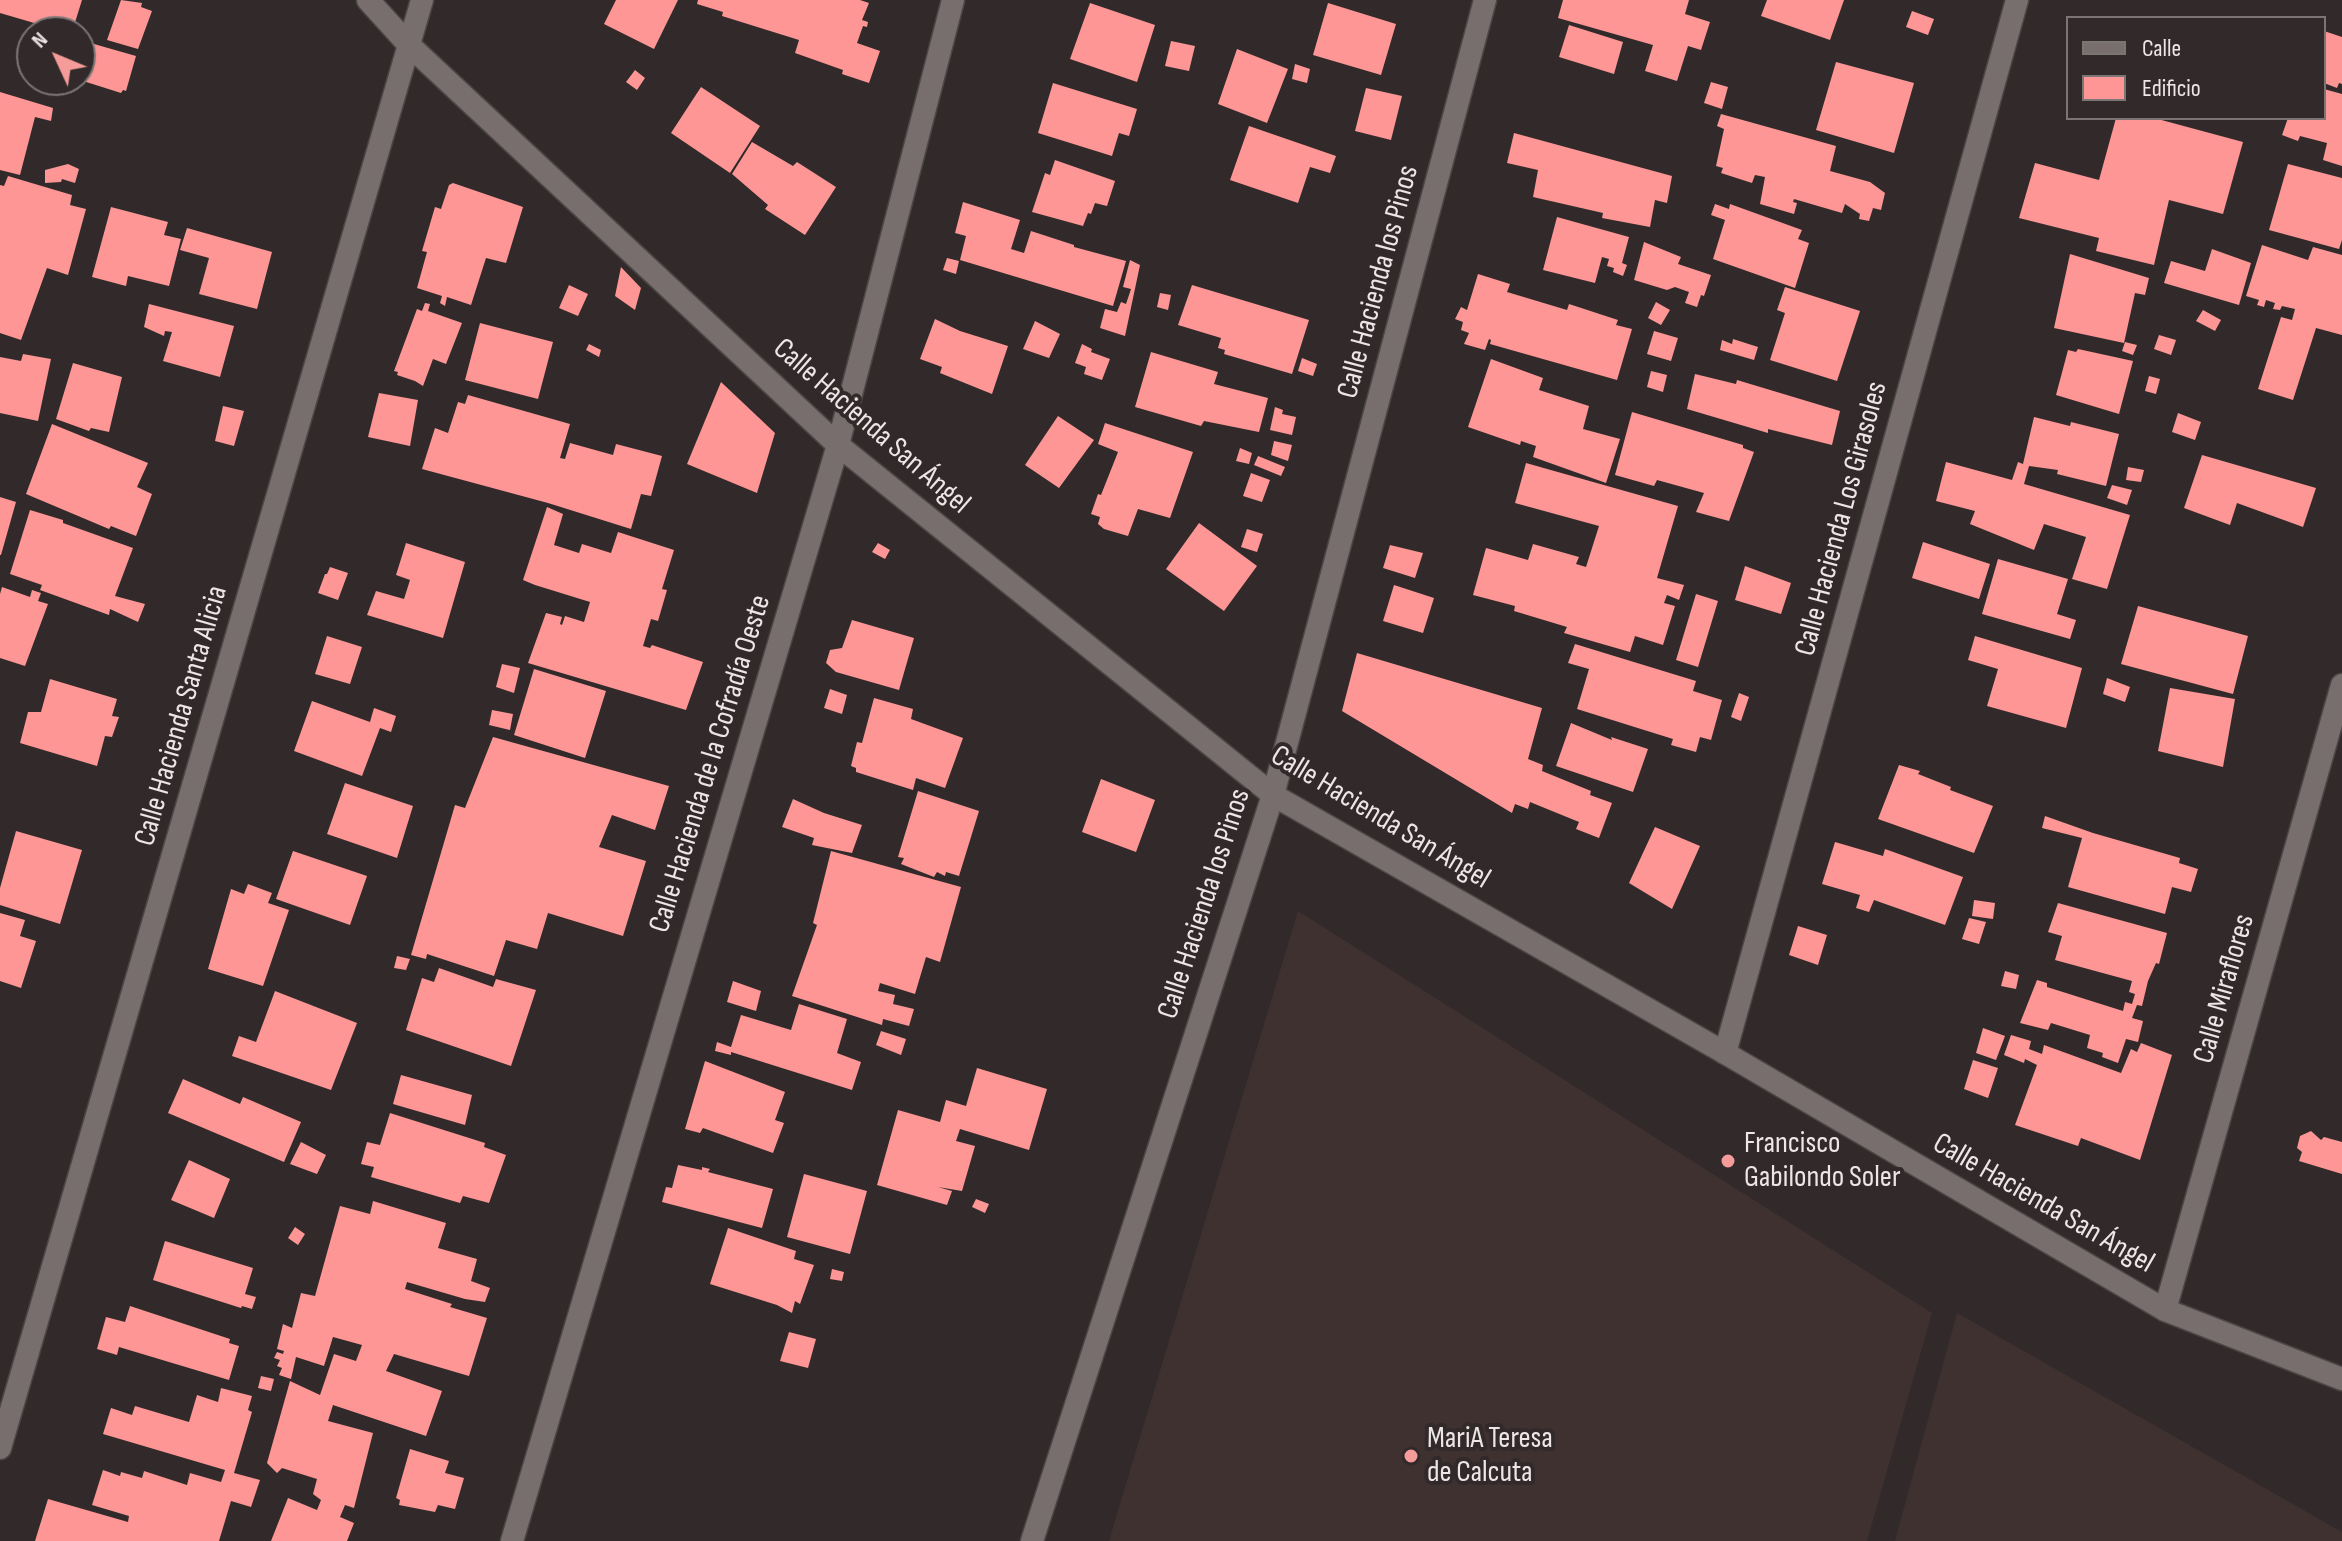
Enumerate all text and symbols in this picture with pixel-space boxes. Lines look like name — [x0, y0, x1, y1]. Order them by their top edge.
north arrow — [16, 16, 96, 96]
legend — [2066, 16, 2326, 120]
text: N — [26, 27, 54, 54]
text: Calle — [2142, 34, 2181, 63]
text: Edificio — [2142, 74, 2201, 103]
street label: Calle Hacienda los Pinos — [1331, 162, 1427, 402]
street label: Calle Hacienda San Ángel — [765, 332, 977, 522]
street label: Calle Hacienda Los Girasoles — [1788, 378, 1896, 660]
street label: Calle Hacienda Santa Alicia — [128, 582, 236, 850]
street label: Calle Hacienda de la Cofradía Oeste — [642, 591, 780, 937]
street label: Calle Hacienda San Ángel — [1264, 738, 1496, 898]
street label: Calle Hacienda los Pinos — [1151, 785, 1259, 1023]
street label: Calle Miraflores — [2187, 910, 2263, 1068]
place label: Francisco Gabilondo Soler — [1744, 1126, 1901, 1196]
street label: Calle Hacienda San Ángel — [1926, 1126, 2160, 1282]
marker: Francisco Gabilondo Soler — [1719, 1152, 1737, 1170]
place label: MariA Teresa de Calcuta — [1427, 1421, 1553, 1492]
marker: MariA Teresa de Calcuta — [1402, 1447, 1420, 1465]

